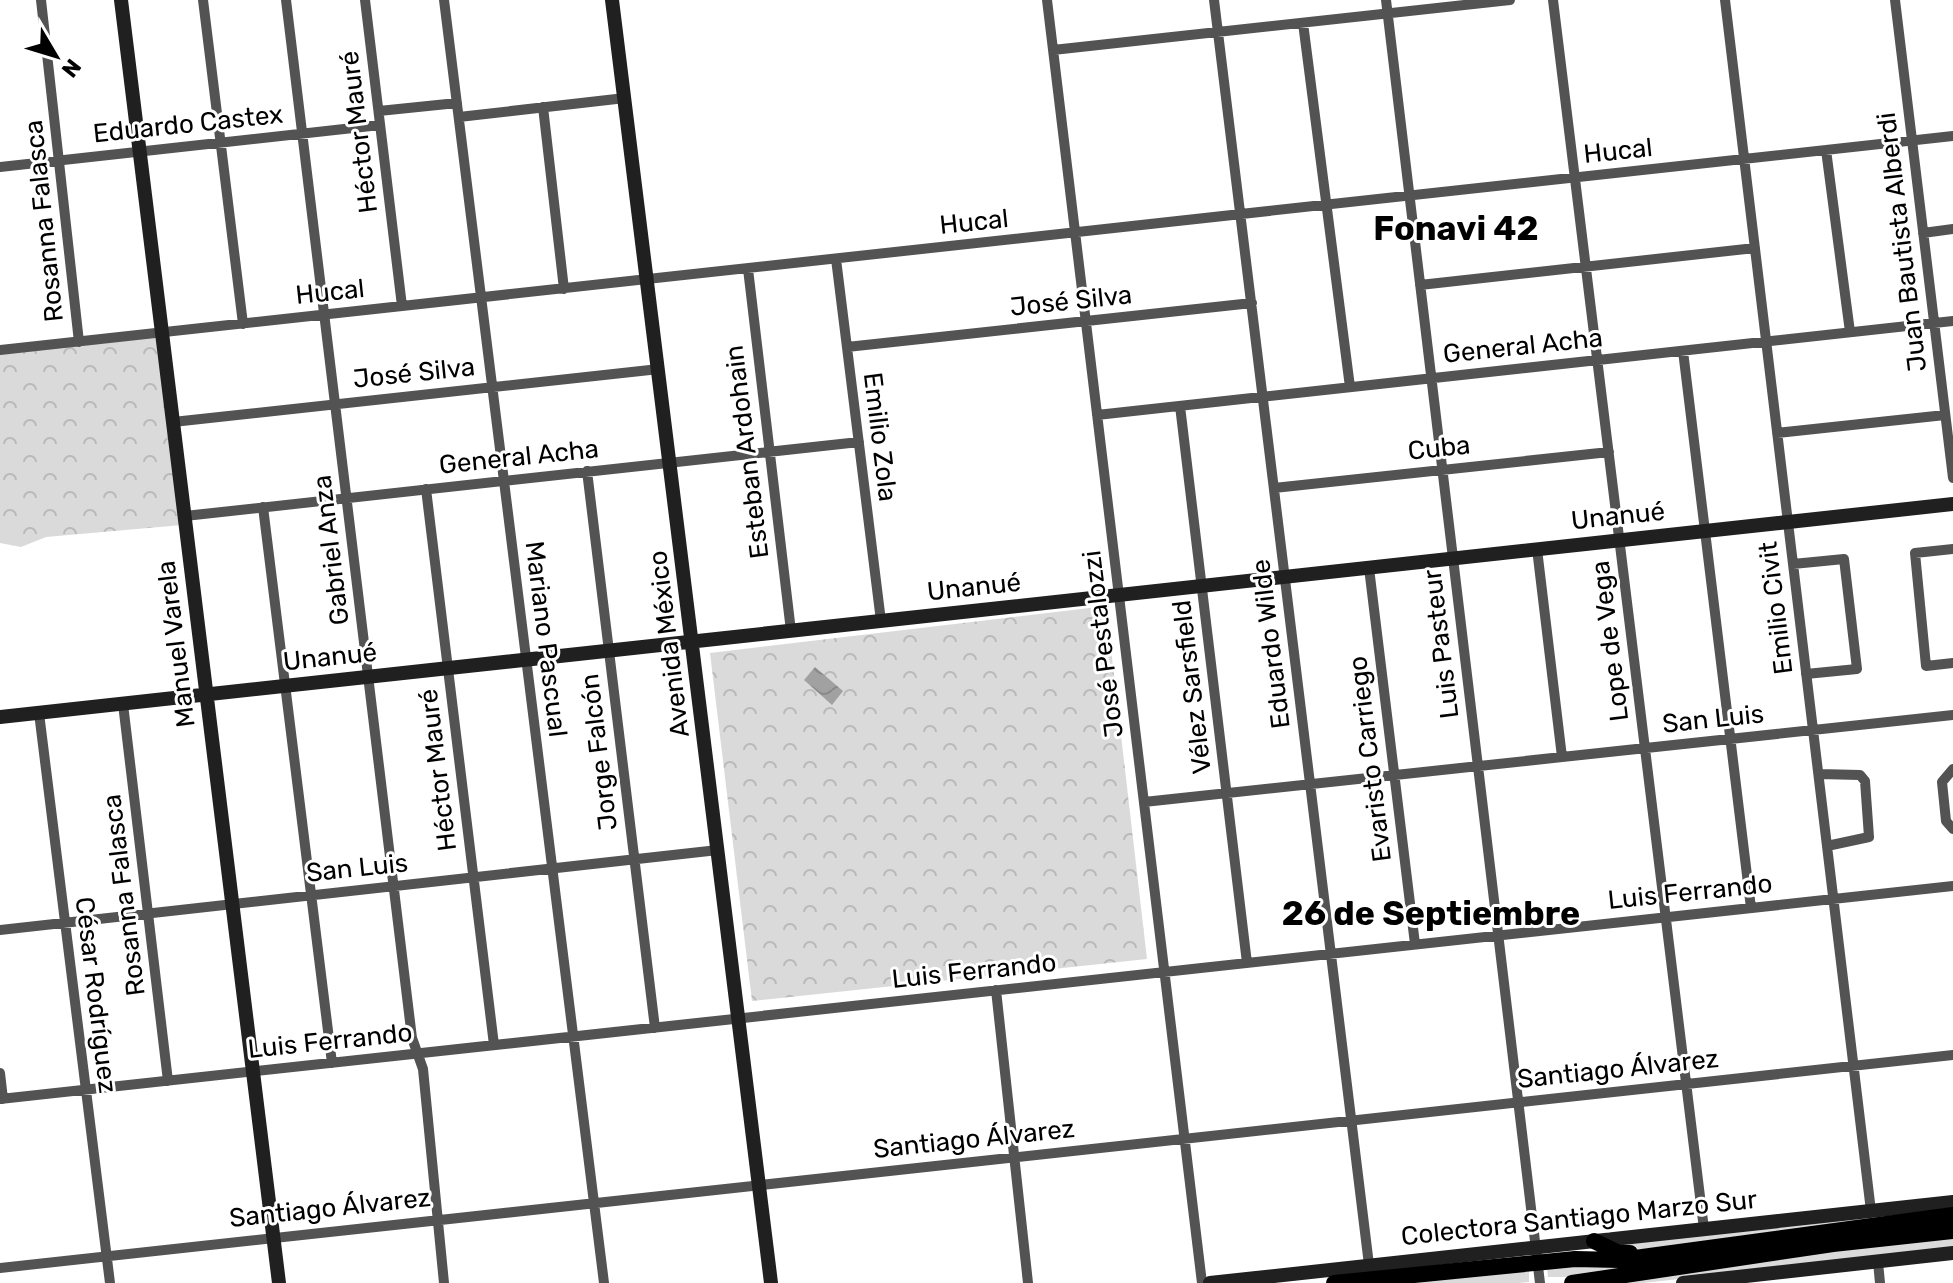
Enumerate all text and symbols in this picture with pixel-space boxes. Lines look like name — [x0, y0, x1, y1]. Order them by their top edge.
north arrow — [16, 16, 96, 96]
street label: Héctor Mauré — [334, 49, 384, 215]
text: N — [56, 53, 87, 83]
street label: Eduardo Castex — [91, 99, 285, 149]
street label: Juan Bautista Alberdi — [1871, 111, 1933, 373]
street label: Rosanna Falasca — [18, 118, 70, 324]
street label: Hucal — [1582, 132, 1654, 170]
street label: Hucal — [938, 203, 1010, 241]
district label: Fonavi 42 — [1373, 208, 1539, 249]
street label: Hucal — [294, 273, 366, 311]
street label: José Silva — [1008, 279, 1134, 323]
street label: General Acha — [1442, 322, 1604, 370]
street label: Esteban Ardohain — [719, 344, 775, 560]
street label: José Silva — [351, 351, 477, 395]
street label: Emilio Zola — [857, 371, 903, 503]
street label: Cuba — [1406, 429, 1472, 467]
street label: General Acha — [438, 433, 600, 481]
street label: Gabriel Anza — [306, 473, 356, 627]
street label: Unanué — [1569, 496, 1667, 536]
street label: Mariano Pascual — [519, 539, 573, 739]
street label: Emilio Civit — [1752, 540, 1800, 676]
street label: Avenida México — [642, 549, 696, 739]
street label: José Pestalozzi — [1076, 549, 1130, 739]
street label: Eduardo Wilde — [1245, 557, 1297, 731]
street label: Manuel Varela — [150, 559, 202, 729]
street label: Lope de Vega — [1585, 559, 1635, 723]
street label: Unanué — [925, 567, 1023, 607]
street label: Luis Pasteur — [1416, 568, 1466, 720]
street label: Vélez Sarsfield — [1166, 598, 1218, 776]
street label: Unanué — [281, 637, 379, 677]
street label: Evaristo Carriego — [1342, 654, 1398, 864]
street label: Jorge Falcón — [574, 672, 624, 832]
street label: Héctor Mauré — [413, 687, 463, 853]
street label: San Luis — [1661, 698, 1765, 740]
street label: Rosanna Falasca — [96, 792, 152, 998]
street label: San Luis — [305, 847, 409, 889]
street label: Luis Ferrando — [1606, 868, 1774, 916]
district label: 26 de Septiembre — [1282, 893, 1580, 934]
street label: César Rodríguez — [69, 895, 123, 1095]
street label: Luis Ferrando — [890, 947, 1058, 995]
street label: Luis Ferrando — [246, 1017, 414, 1065]
street label: Santiago Álvarez — [1516, 1043, 1720, 1095]
street label: Santiago Álvarez — [872, 1113, 1076, 1165]
street label: Santiago Álvarez — [228, 1182, 432, 1234]
street label: Colectora Santiago Marzo Sur — [1400, 1184, 1759, 1252]

